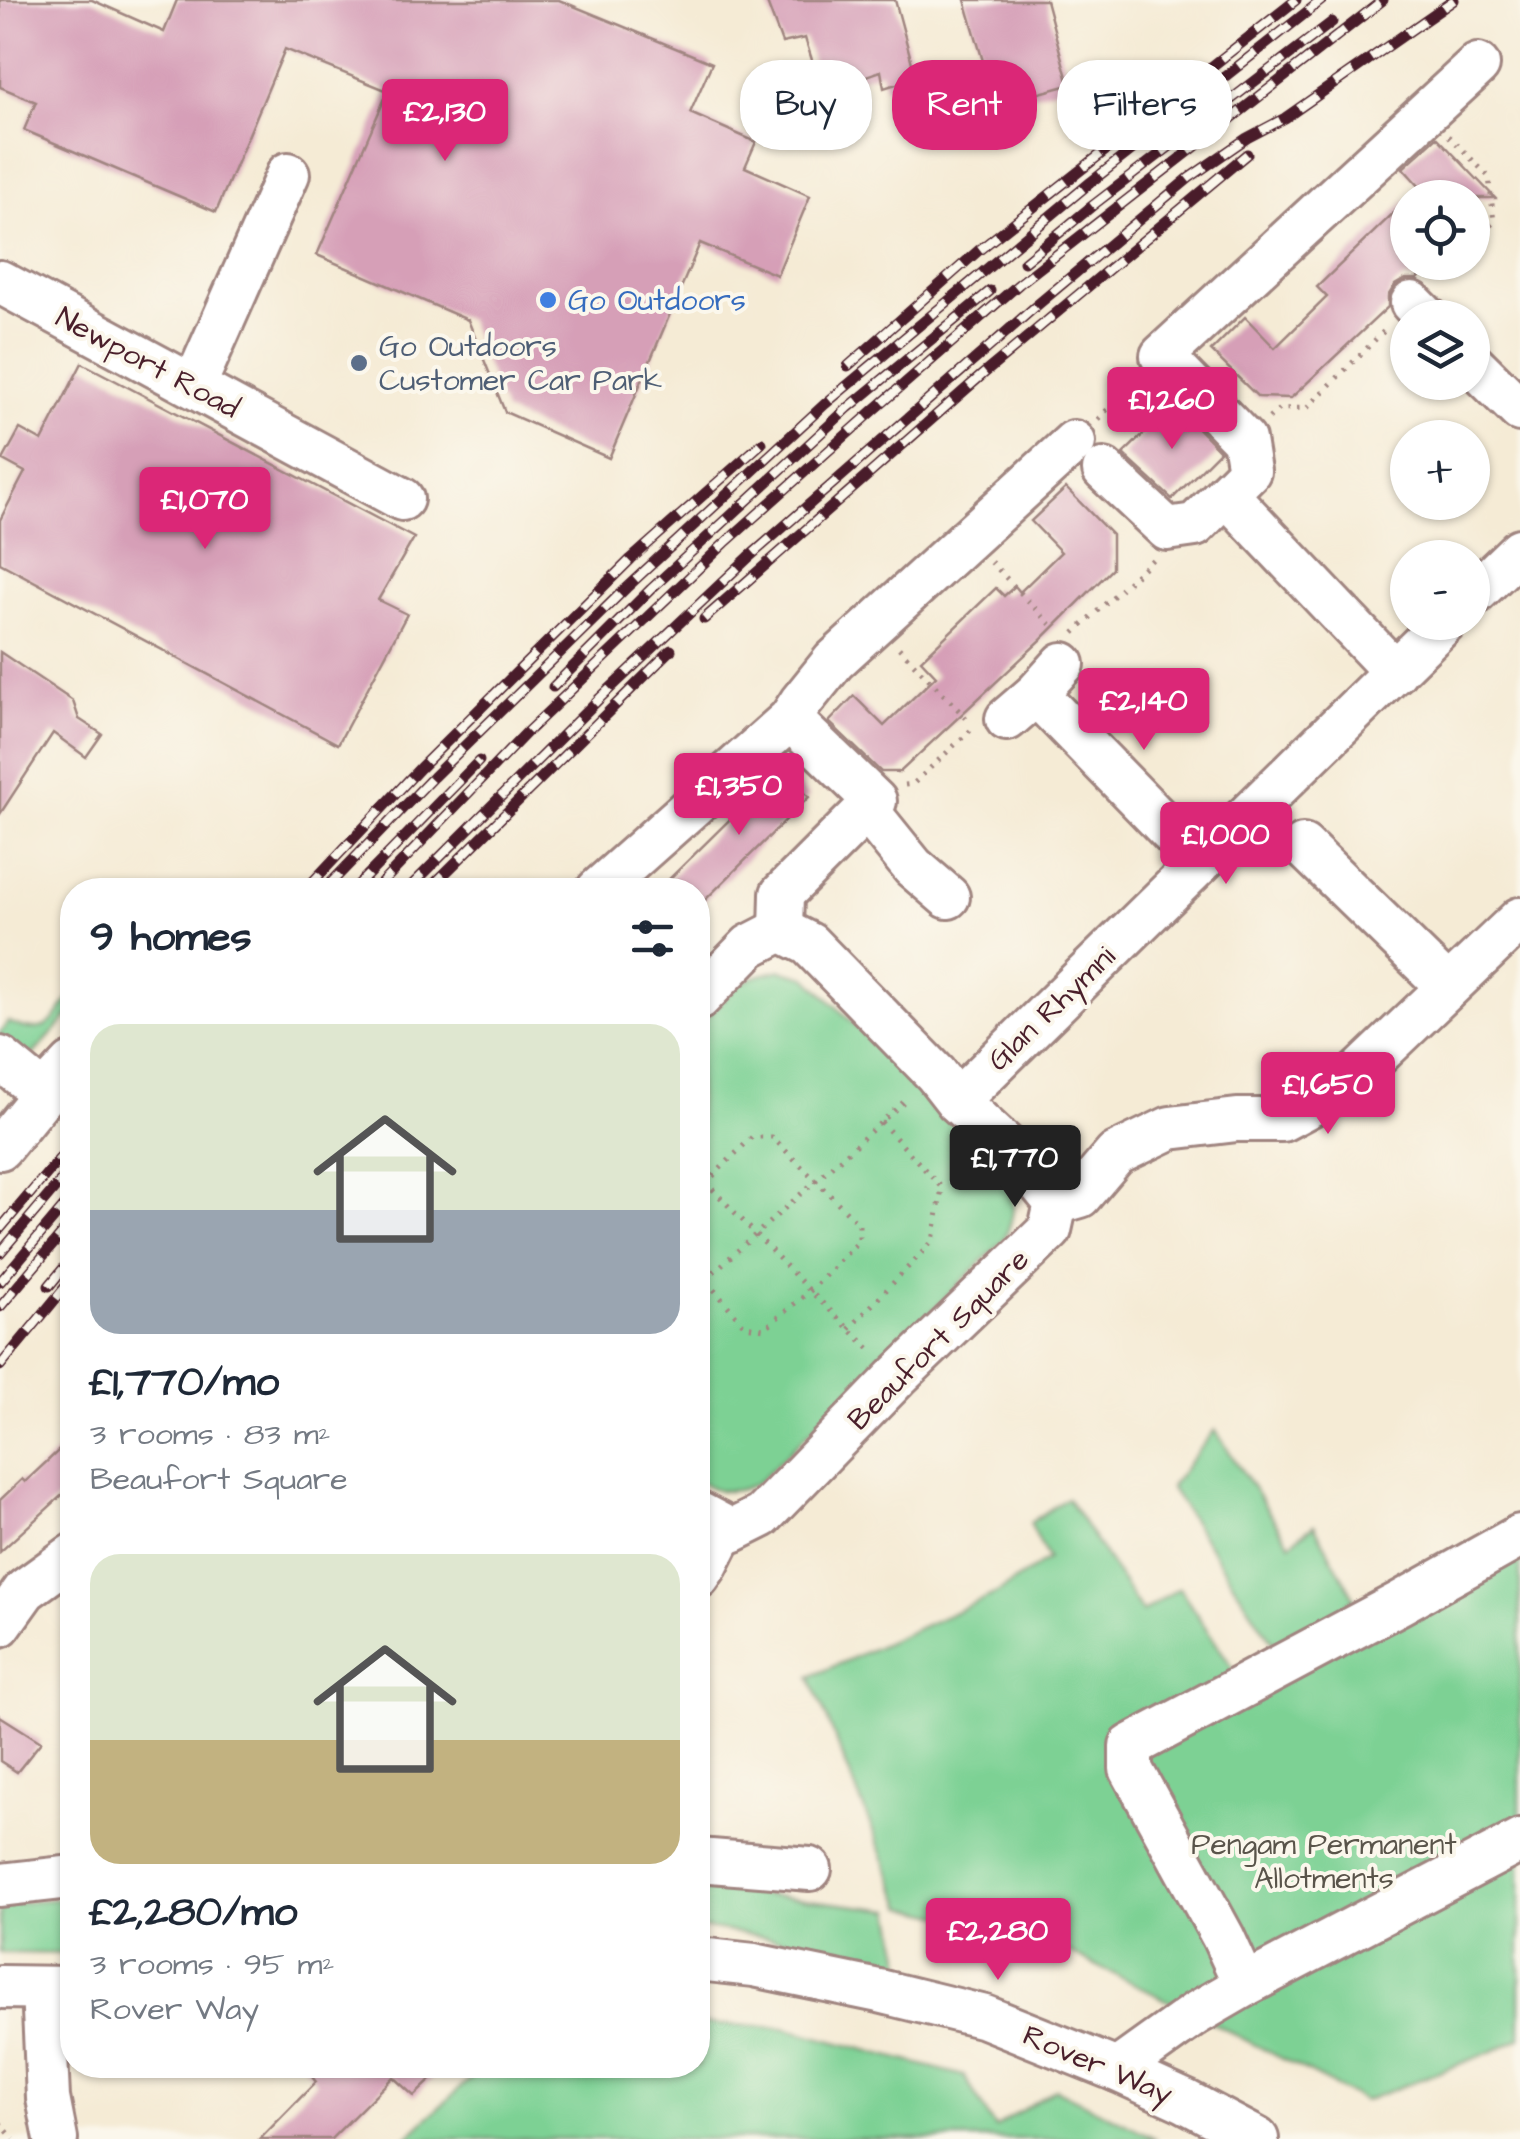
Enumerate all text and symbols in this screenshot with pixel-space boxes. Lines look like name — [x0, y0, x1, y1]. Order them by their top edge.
chip: Buy — [740, 60, 872, 150]
chip: Rent — [892, 60, 1037, 150]
chip: Filters — [1057, 60, 1232, 150]
pin: £2,130 — [364, 79, 526, 164]
text: £2,130 — [404, 89, 486, 134]
map controls — [1390, 180, 1490, 640]
button: locate — [1390, 180, 1490, 280]
place label: Go Outdoors — [568, 280, 746, 322]
marker: Go Outdoors — [537, 289, 559, 311]
street label: Newport Road — [48, 297, 247, 429]
button: layers — [1390, 300, 1490, 400]
place label: Go Outdoors Customer Car Park — [379, 326, 662, 402]
marker: Go Outdoors Customer Car Park — [348, 352, 370, 374]
pin: £1,260 — [1091, 367, 1253, 452]
text: £1,260 — [1129, 377, 1215, 422]
button: + — [1390, 420, 1490, 520]
pin: £1,070 — [124, 467, 286, 552]
text: £1,070 — [161, 477, 249, 522]
button: − — [1390, 540, 1490, 640]
pin: £2,140 — [1063, 668, 1225, 753]
text: £2,140 — [1100, 678, 1188, 723]
pin: £1,350 — [658, 753, 820, 838]
text: £1,350 — [696, 763, 782, 808]
pin: £1,000 — [1145, 802, 1307, 887]
text: £1,000 — [1182, 812, 1270, 857]
text: 9 homes — [90, 909, 252, 967]
icon: filters — [625, 911, 680, 966]
street label: Glan Rhymni — [978, 937, 1126, 1081]
pin: £1,650 — [1247, 1052, 1409, 1137]
text: £1,650 — [1283, 1062, 1373, 1107]
icon: home — [295, 1089, 475, 1269]
pin: £1,770 — [934, 1125, 1096, 1210]
text: £1,770 — [972, 1135, 1058, 1180]
street label: Beaufort Square — [839, 1240, 1039, 1440]
text: £1,770/mo — [90, 1354, 279, 1412]
text: 3 rooms · 83 m² — [90, 1412, 331, 1457]
text: Beaufort Square — [90, 1457, 348, 1502]
icon: home — [295, 1619, 475, 1799]
park label: Pengam Permanent Allotments — [1191, 1824, 1457, 1900]
text: £2,280/mo — [90, 1884, 297, 1942]
pin: £2,280 — [917, 1898, 1079, 1983]
text: £2,280 — [948, 1908, 1048, 1953]
text: 3 rooms · 95 m² — [90, 1942, 334, 1987]
text: Rover Way — [90, 1987, 259, 2032]
street label: Rover Way — [1016, 2015, 1179, 2116]

